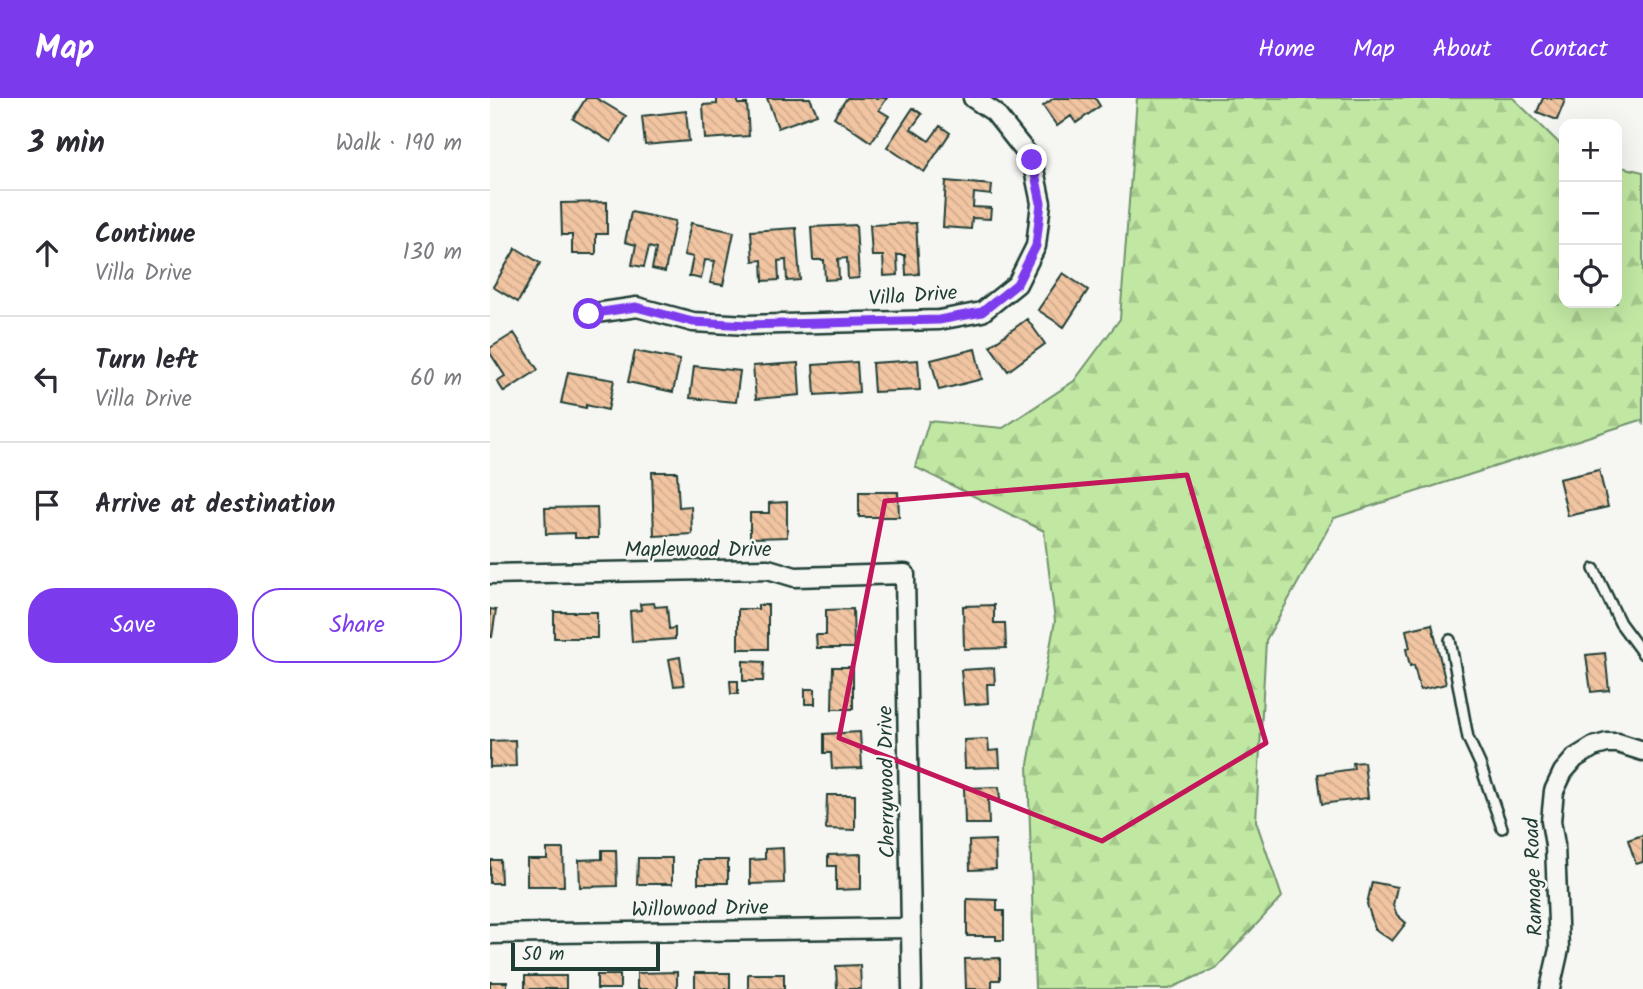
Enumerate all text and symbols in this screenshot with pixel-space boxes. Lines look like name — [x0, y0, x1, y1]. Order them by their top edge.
text: Map — [35, 23, 95, 76]
text: Home — [1258, 30, 1315, 69]
text: Map — [1353, 30, 1395, 69]
text: About — [1433, 30, 1491, 69]
text: Contact — [1529, 30, 1608, 69]
map controls — [1559, 119, 1622, 308]
button: + — [1559, 119, 1622, 182]
text: 3 min — [28, 120, 105, 168]
text: Walk · 190 m — [335, 126, 462, 162]
route end — [1016, 144, 1047, 175]
button: − — [1559, 182, 1622, 245]
text: Continue — [95, 214, 196, 256]
icon: ahead — [28, 234, 66, 272]
text: 130 m — [403, 235, 462, 271]
button: locate — [1559, 245, 1622, 308]
text: Villa Drive — [95, 256, 192, 292]
street label: Villa Drive — [868, 277, 959, 316]
route start — [573, 298, 604, 329]
text: Turn left — [95, 340, 198, 382]
icon: left — [28, 360, 66, 398]
text: 60 m — [410, 361, 462, 397]
text: Villa Drive — [95, 382, 192, 418]
text: Arrive at destination — [95, 484, 335, 526]
icon: arrive — [28, 486, 66, 524]
street label: Maplewood Drive — [625, 534, 772, 567]
button: Save — [28, 588, 238, 663]
button: Share — [252, 588, 462, 663]
street label: Cherrywood Drive — [870, 705, 905, 859]
street label: Ramage Road — [1516, 817, 1553, 937]
street label: Willowood Drive — [631, 892, 769, 927]
scale bar — [511, 940, 660, 972]
text: 50 m — [522, 940, 564, 970]

